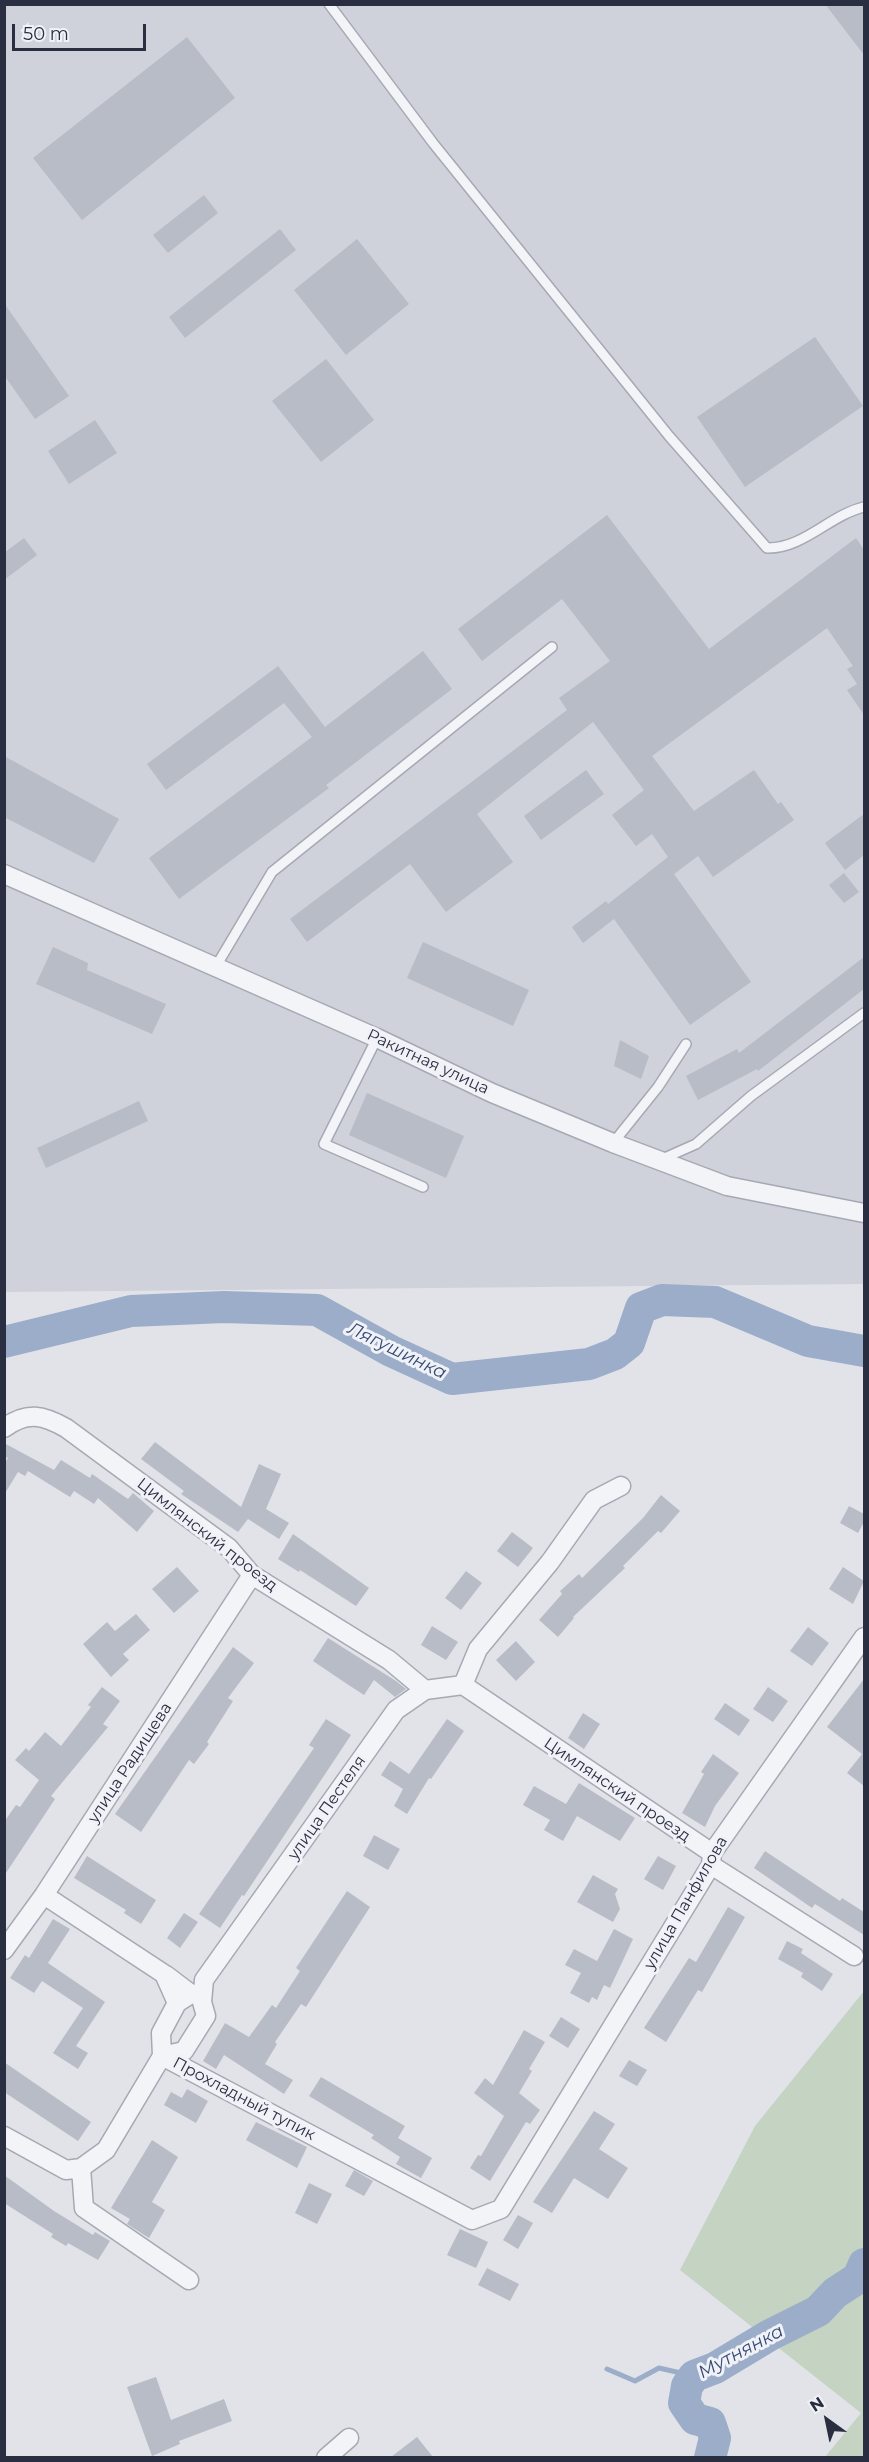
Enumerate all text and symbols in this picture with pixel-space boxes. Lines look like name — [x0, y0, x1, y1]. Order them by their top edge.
scale bar — [15, 12, 148, 50]
text: 50 m — [23, 23, 69, 45]
street label: Ракитная улица — [364, 1025, 492, 1099]
water label: Лягушинка — [344, 1318, 450, 1384]
street label: Цимлянский проезд — [133, 1474, 281, 1596]
street label: улица Радищева — [84, 1699, 176, 1827]
street label: Цимлянский проезд — [540, 1734, 694, 1846]
street label: улица Пестеля — [284, 1752, 370, 1864]
street label: улица Панфилова — [640, 1833, 732, 1973]
street label: Прохладный тупик — [170, 2053, 318, 2145]
water label: Мутнянка — [695, 2320, 787, 2384]
north arrow — [797, 2390, 857, 2450]
text: N — [806, 2393, 828, 2416]

